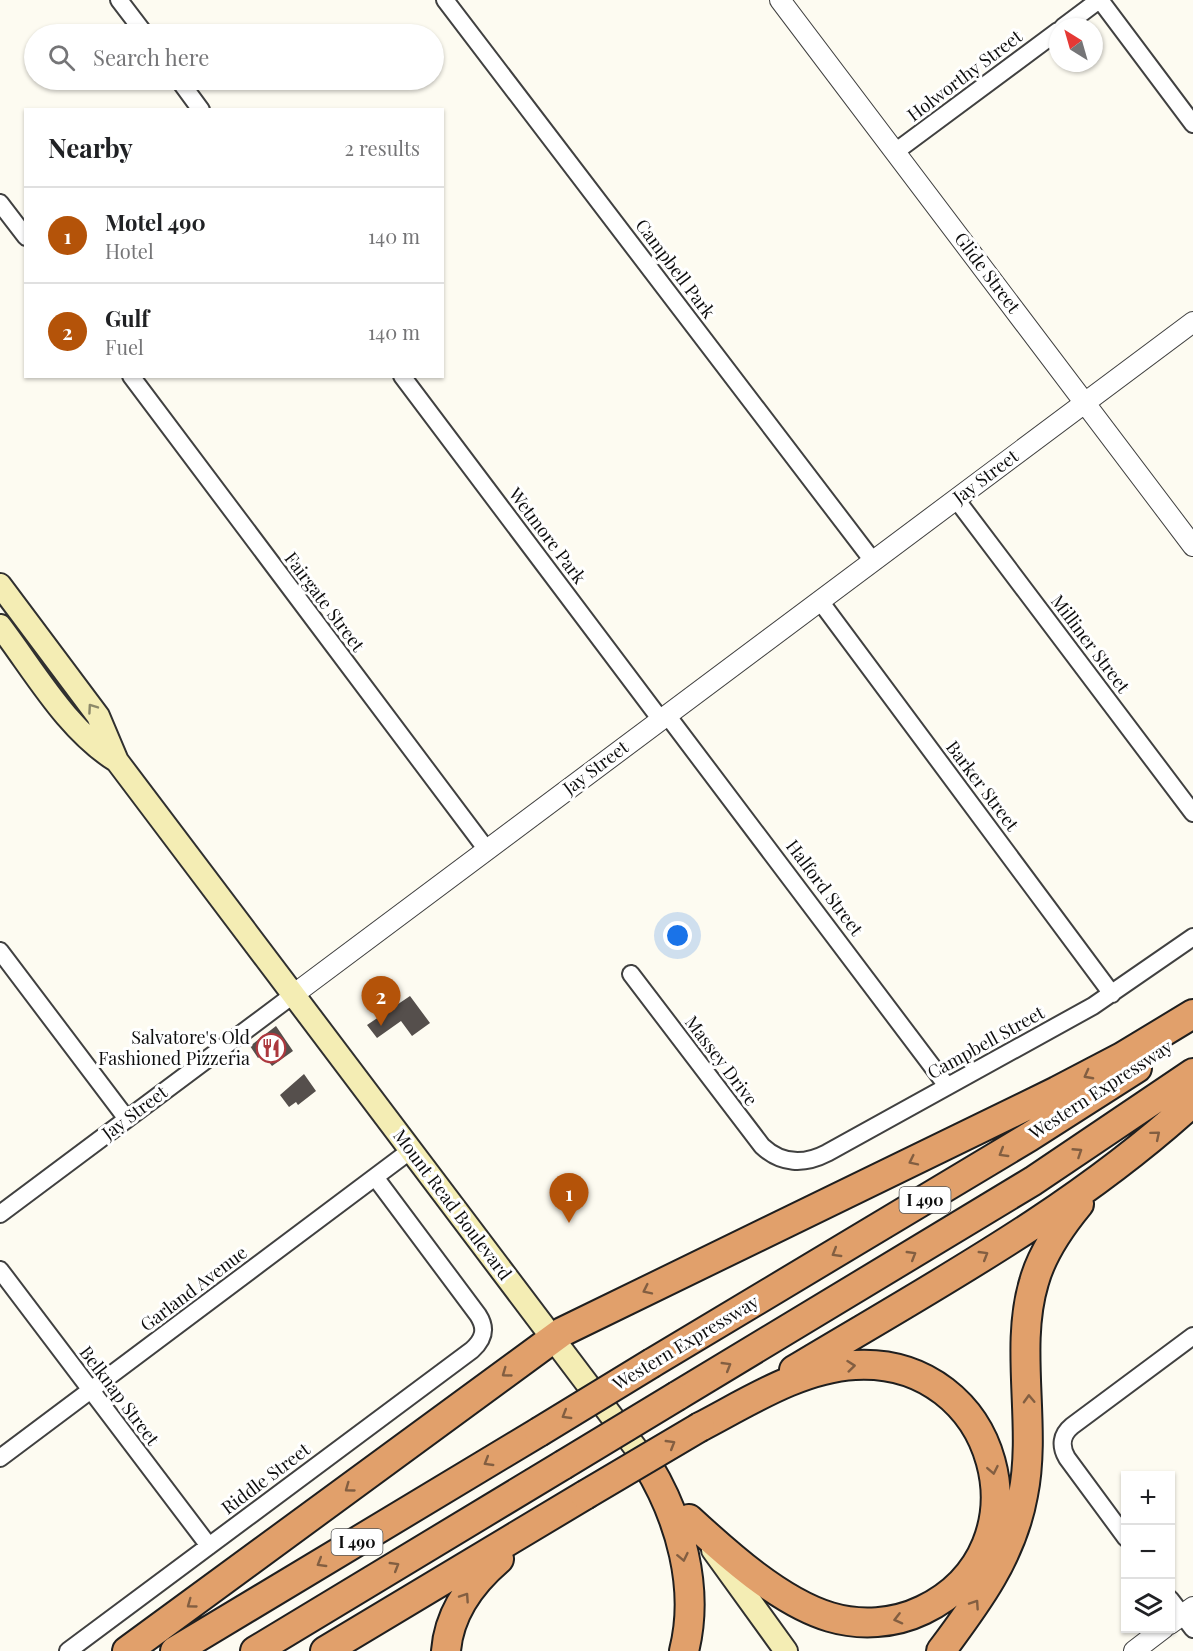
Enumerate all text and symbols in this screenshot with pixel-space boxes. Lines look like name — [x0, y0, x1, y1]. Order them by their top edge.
north arrow — [1049, 18, 1103, 72]
search box — [24, 24, 444, 90]
street label: Holworthy Street — [902, 24, 1027, 126]
icon: search — [45, 41, 78, 74]
text: Search here — [93, 42, 209, 72]
text: Nearby — [48, 130, 133, 165]
text: 2 results — [345, 134, 420, 161]
text: Motel 490 — [105, 207, 206, 237]
street label: Campbell Park — [630, 214, 721, 323]
text: 1 — [64, 222, 71, 249]
text: 140 m — [368, 222, 420, 249]
street label: Glide Street — [950, 227, 1026, 318]
text: Hotel — [105, 237, 154, 264]
text: Gulf — [105, 303, 149, 333]
text: 2 — [62, 318, 73, 345]
text: 140 m — [368, 318, 420, 345]
text: Fuel — [105, 333, 144, 360]
street label: Jay Street — [947, 443, 1023, 509]
street label: Wetmore Park — [503, 482, 592, 588]
street label: Fairgate Street — [279, 547, 371, 657]
street label: Milliner Street — [1046, 590, 1136, 698]
one-way arrow — [88, 704, 99, 715]
street label: Jay Street — [557, 734, 633, 800]
street label: Barker Street — [941, 736, 1025, 836]
street label: Halford Street — [781, 835, 869, 941]
your location — [663, 921, 692, 950]
pin: 2 — [362, 976, 400, 1026]
street label: Campbell Street — [923, 1000, 1049, 1084]
street label: Massey Drive — [680, 1011, 763, 1110]
place label: Salvatore's Old Fashioned Pizzeria — [98, 1025, 251, 1070]
restaurant icon: Salvatore's Old Fashioned Pizzeria — [255, 1032, 287, 1064]
street label: Western Expressway — [1023, 1034, 1177, 1145]
one-way arrow — [1084, 1068, 1094, 1079]
street label: Jay Street — [96, 1079, 172, 1145]
street label: Mount Read Boulevard — [388, 1124, 518, 1285]
one-way arrow — [1149, 1132, 1160, 1143]
one-way arrow — [999, 1145, 1009, 1157]
one-way arrow — [1072, 1149, 1083, 1160]
one-way arrow — [908, 1154, 919, 1166]
pin: 1 — [550, 1174, 588, 1223]
road number: I 490 — [900, 1187, 950, 1213]
street label: Garland Avenue — [135, 1240, 252, 1336]
one-way arrow — [832, 1246, 842, 1257]
one-way arrow — [906, 1250, 916, 1262]
one-way arrow — [978, 1251, 988, 1263]
one-way arrow — [642, 1283, 653, 1295]
street label: Western Expressway — [607, 1289, 763, 1396]
street label: Belknap Street — [75, 1341, 165, 1450]
one-way arrow — [846, 1360, 855, 1373]
one-way arrow — [721, 1362, 731, 1374]
one-way arrow — [501, 1366, 512, 1377]
one-way arrow — [1022, 1395, 1035, 1404]
one-way arrow — [562, 1408, 572, 1420]
street label: Riddle Street — [216, 1437, 315, 1519]
one-way arrow — [665, 1439, 675, 1451]
one-way arrow — [484, 1455, 494, 1467]
one-way arrow — [986, 1465, 999, 1475]
map controls — [1121, 1471, 1175, 1633]
button: + — [1121, 1471, 1175, 1525]
one-way arrow — [344, 1481, 355, 1492]
button: − — [1121, 1525, 1175, 1579]
road number: I 490 — [332, 1529, 382, 1555]
one-way arrow — [676, 1552, 689, 1562]
one-way arrow — [317, 1555, 327, 1567]
one-way arrow — [389, 1562, 399, 1574]
button: layers — [1121, 1579, 1175, 1633]
one-way arrow — [458, 1592, 469, 1603]
one-way arrow — [187, 1596, 198, 1607]
one-way arrow — [968, 1599, 979, 1610]
one-way arrow — [893, 1611, 903, 1624]

